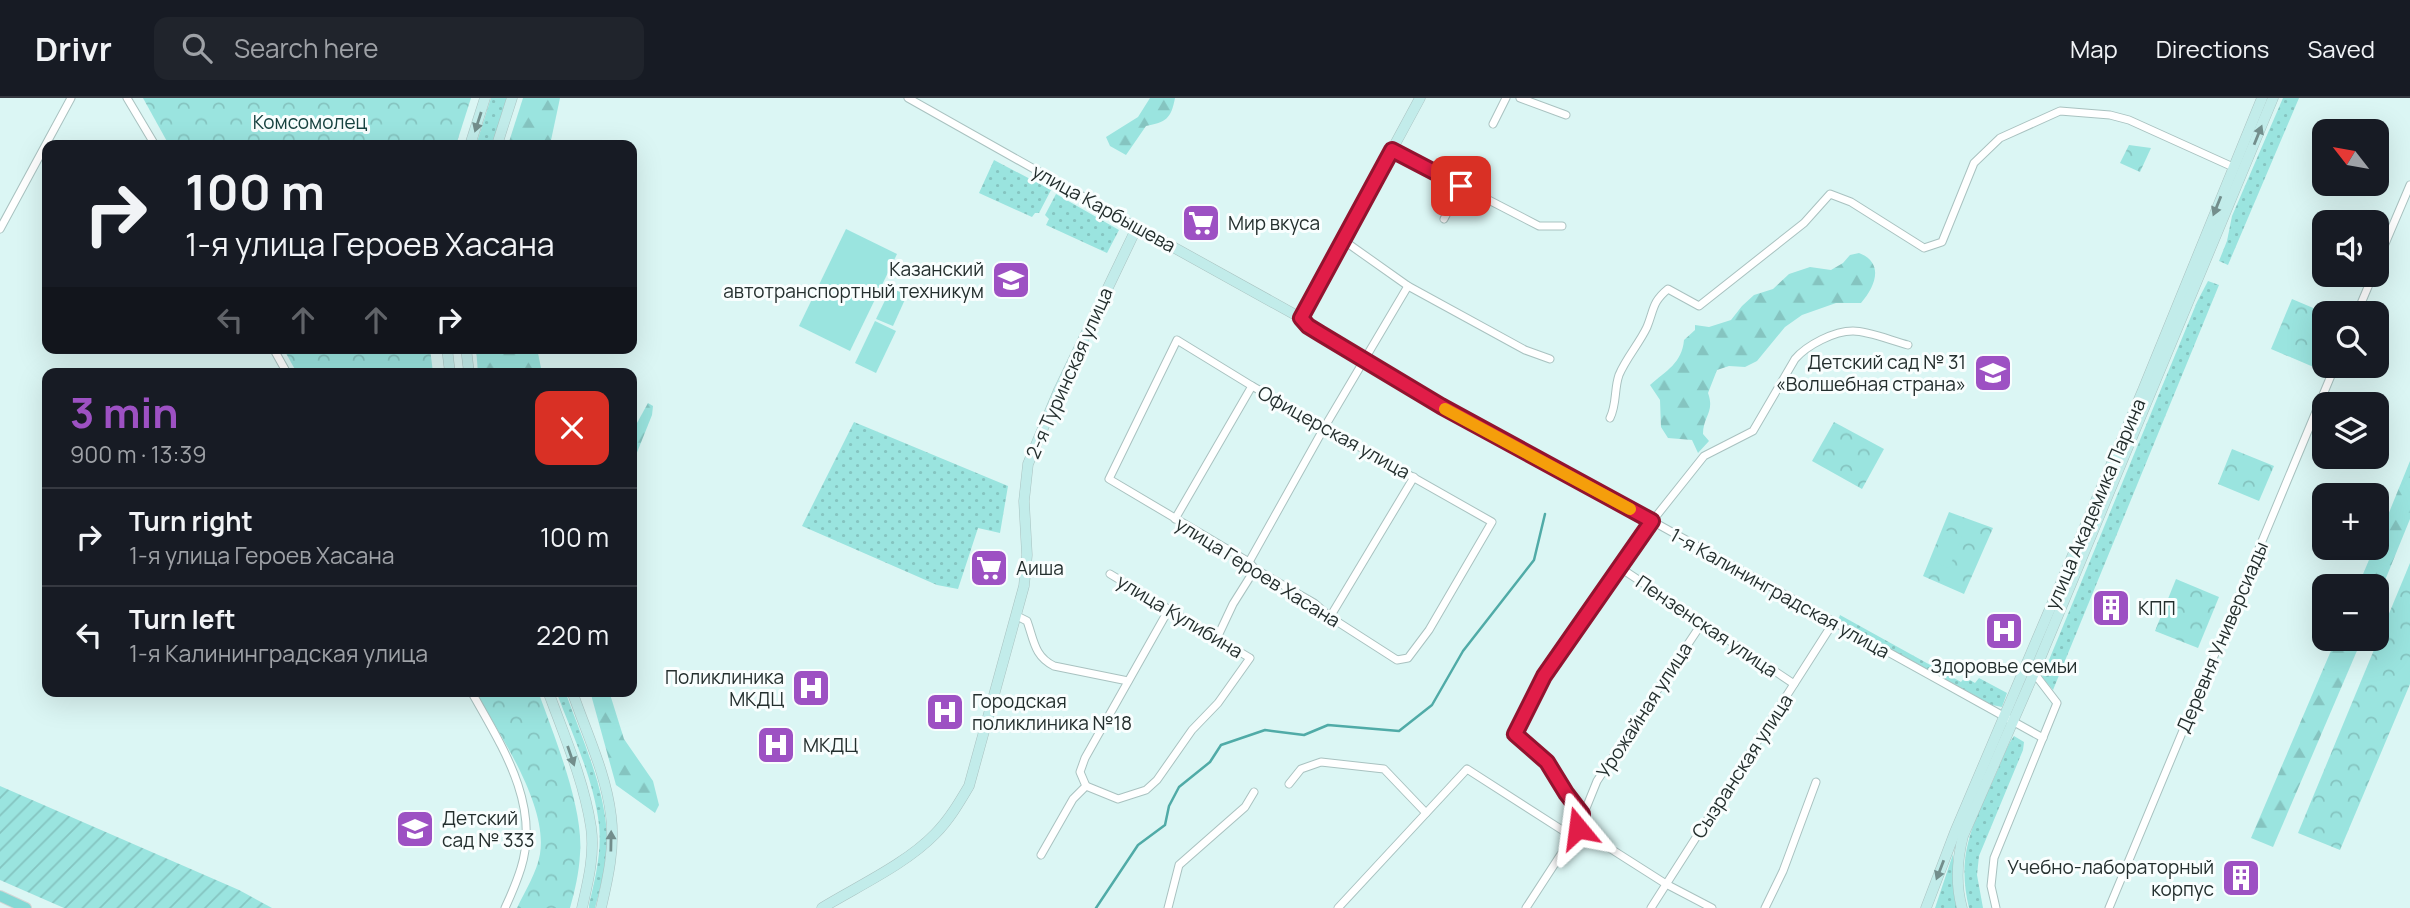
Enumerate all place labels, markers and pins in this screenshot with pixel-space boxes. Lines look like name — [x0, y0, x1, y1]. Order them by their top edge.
pin — [1431, 156, 1491, 216]
supermarket icon: Мир вкуса — [1180, 202, 1222, 244]
place label: Мир вкуса — [1228, 210, 1320, 236]
place label: Казанский автотранспортный техникум — [723, 256, 984, 304]
school or university icon: Казанский автотранспортный техникум — [990, 259, 1032, 301]
place label: Детский сад № 31 «Волшебная страна» — [1776, 349, 1966, 397]
school or university icon: Детский сад № 31 «Волшебная страна» — [1972, 352, 2014, 394]
supermarket icon: Аиша — [968, 547, 1010, 589]
place label: Аиша — [1016, 555, 1064, 581]
building icon: КПП — [2090, 587, 2132, 629]
place label: КПП — [2138, 595, 2176, 621]
hospital icon: Здоровье семьи — [1983, 610, 2025, 652]
place label: Здоровье семьи — [1931, 653, 2077, 679]
place label: Поликлиника МКДЦ — [665, 664, 784, 712]
hospital icon: Поликлиника МКДЦ — [790, 667, 832, 709]
place label: Городская поликлиника №18 — [972, 688, 1132, 736]
hospital icon: Городская поликлиника №18 — [924, 691, 966, 733]
hospital icon: МКДЦ — [755, 724, 797, 766]
place label: МКДЦ — [803, 732, 858, 758]
place label: Детский сад № 333 — [442, 805, 535, 853]
school or university icon: Детский сад № 333 — [394, 808, 436, 850]
place label: Учебно-лабораторный корпус — [2007, 854, 2214, 902]
building icon: Учебно-лабораторный корпус — [2220, 857, 2262, 899]

